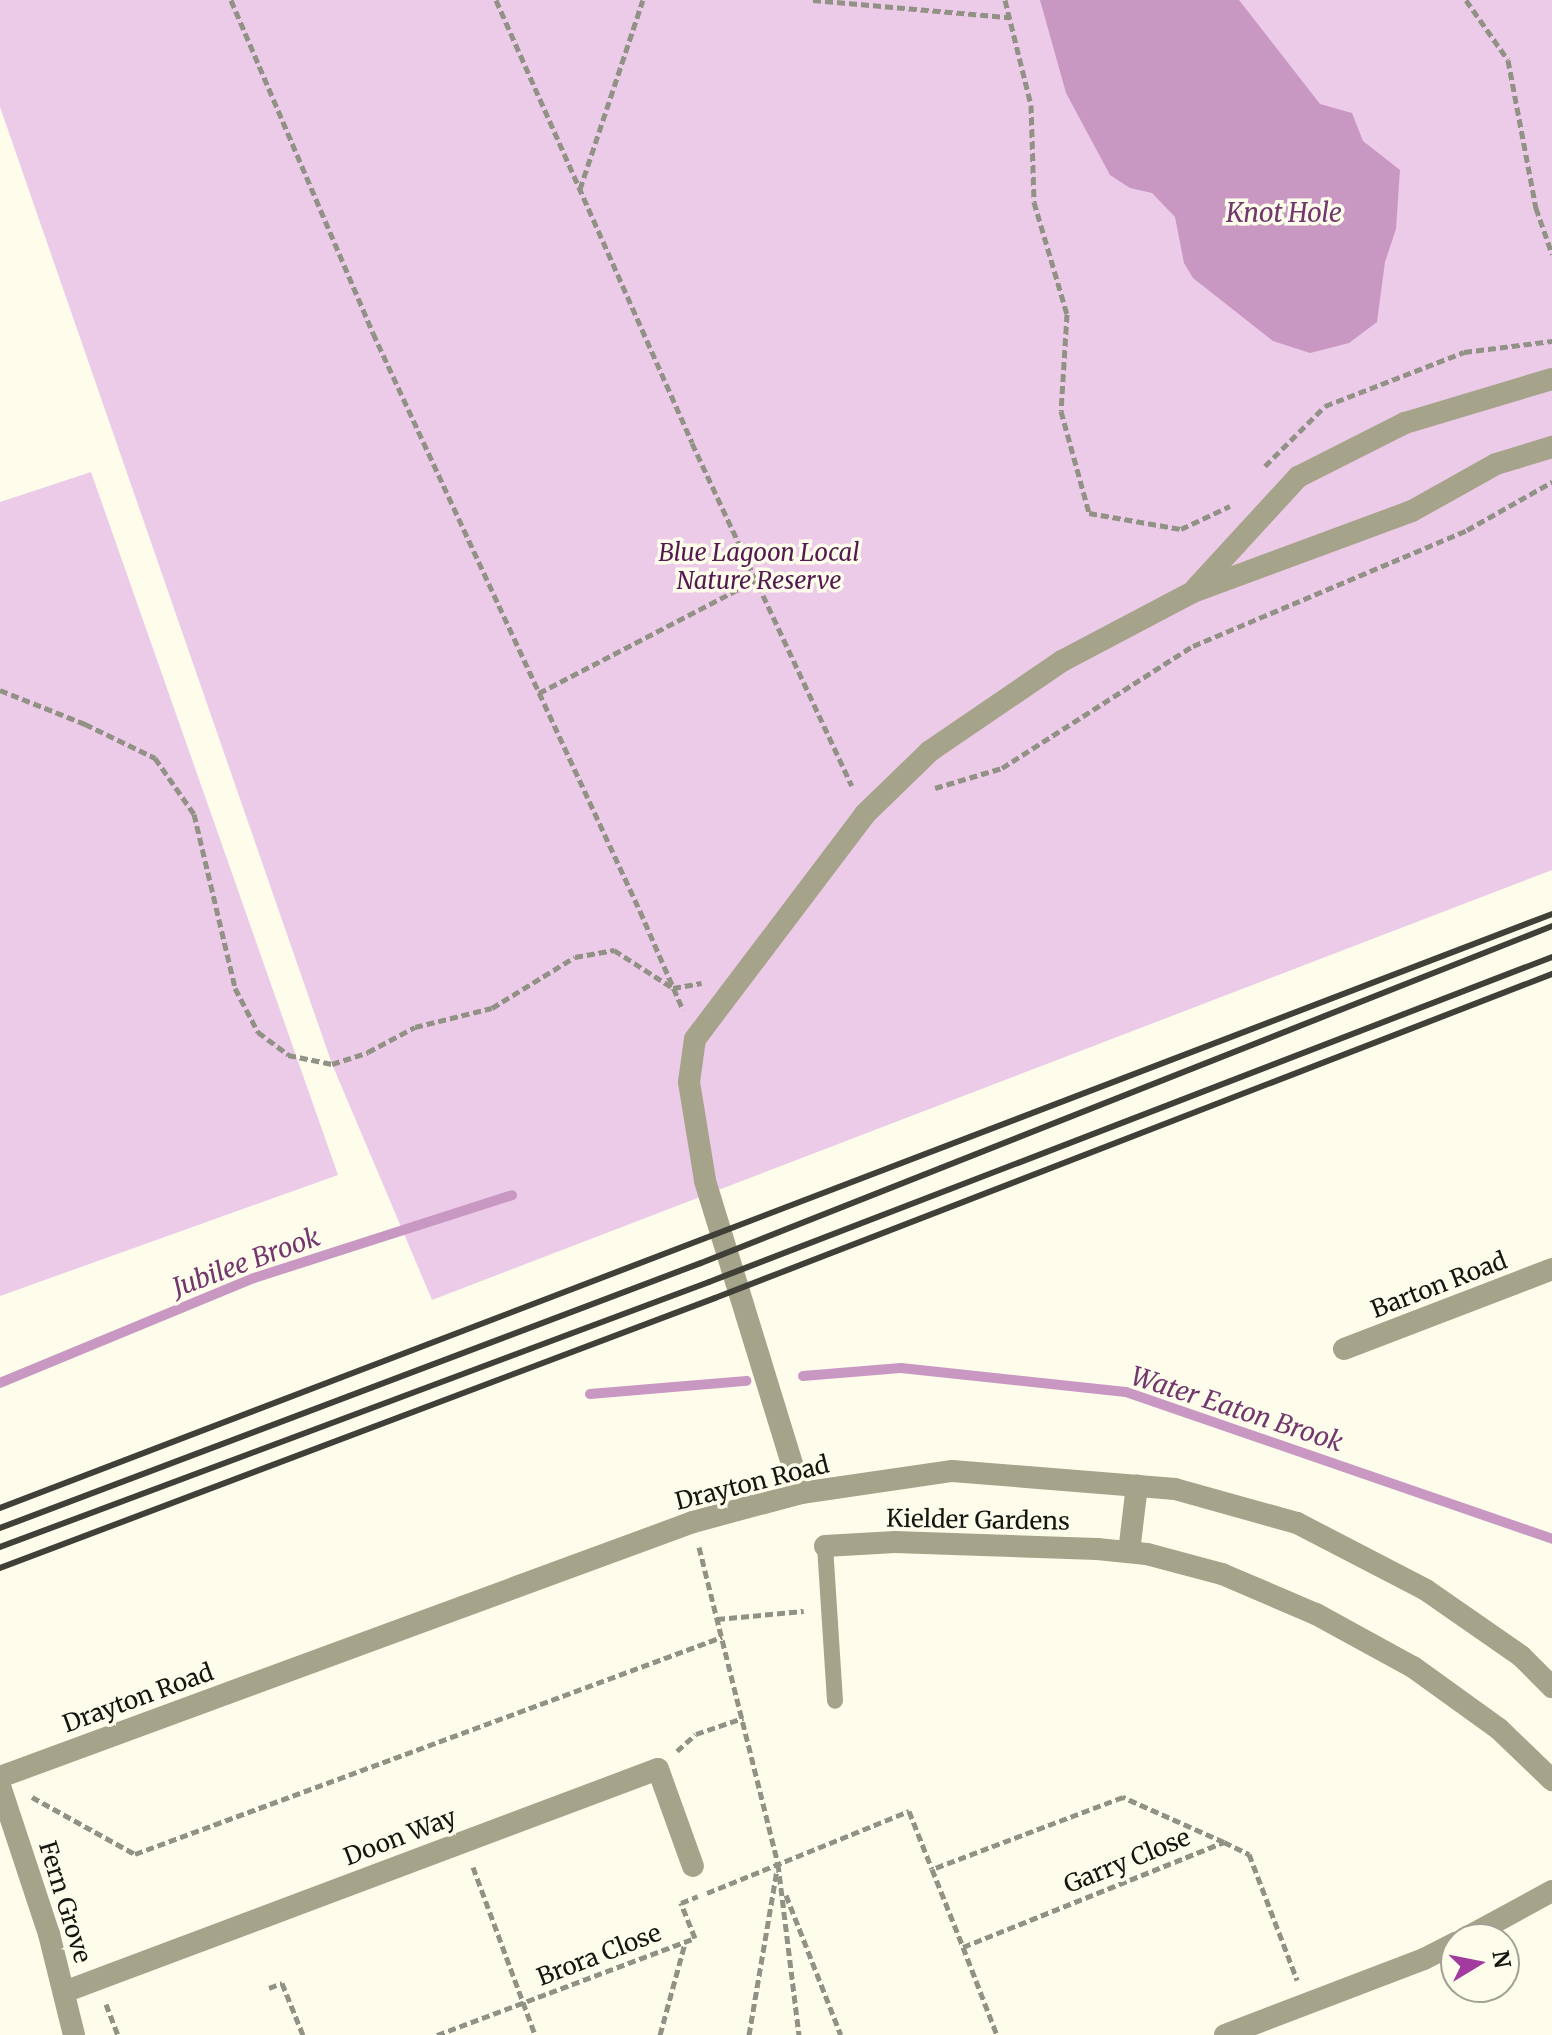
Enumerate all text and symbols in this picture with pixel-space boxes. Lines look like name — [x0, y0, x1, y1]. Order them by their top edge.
water label: Knot Hole — [1226, 197, 1342, 229]
park label: Blue Lagoon Local Nature Reserve — [658, 539, 860, 595]
water label: Jubilee Brook — [168, 1221, 324, 1303]
street label: Barton Road — [1367, 1246, 1511, 1324]
water label: Water Eaton Brook — [1127, 1360, 1347, 1458]
street label: Drayton Road — [672, 1450, 832, 1516]
street label: Kielder Gardens — [886, 1504, 1070, 1536]
street label: Drayton Road — [59, 1657, 217, 1739]
street label: Doon Way — [340, 1802, 460, 1872]
street label: Garry Close — [1060, 1823, 1194, 1899]
street label: Fern Grove — [33, 1838, 97, 1966]
street label: Brora Close — [533, 1918, 665, 1992]
north arrow — [1440, 1923, 1520, 2003]
text: N — [1486, 1948, 1517, 1970]

